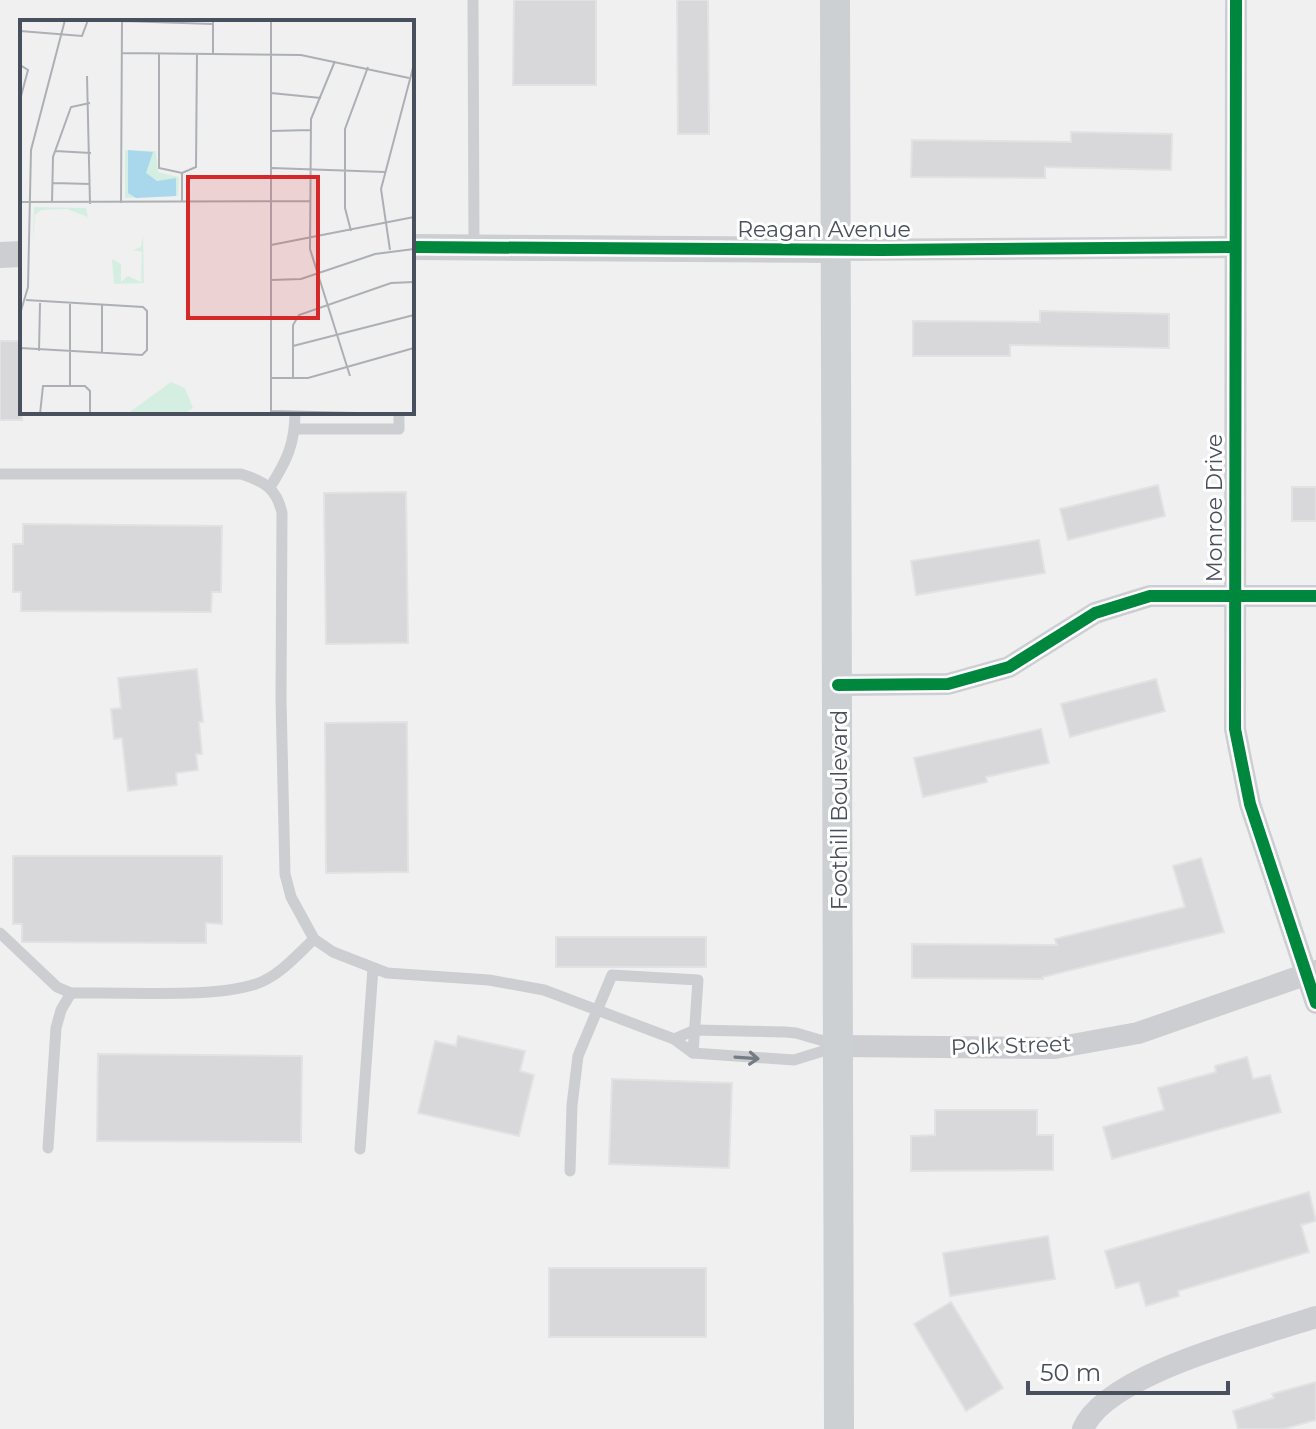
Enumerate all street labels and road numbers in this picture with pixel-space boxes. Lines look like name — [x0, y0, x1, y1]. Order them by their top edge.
street label: Reagan Avenue — [737, 216, 911, 243]
street label: Monroe Drive — [1201, 434, 1228, 582]
street label: Foothill Boulevard — [826, 710, 853, 910]
street label: Polk Street — [950, 1030, 1072, 1061]

